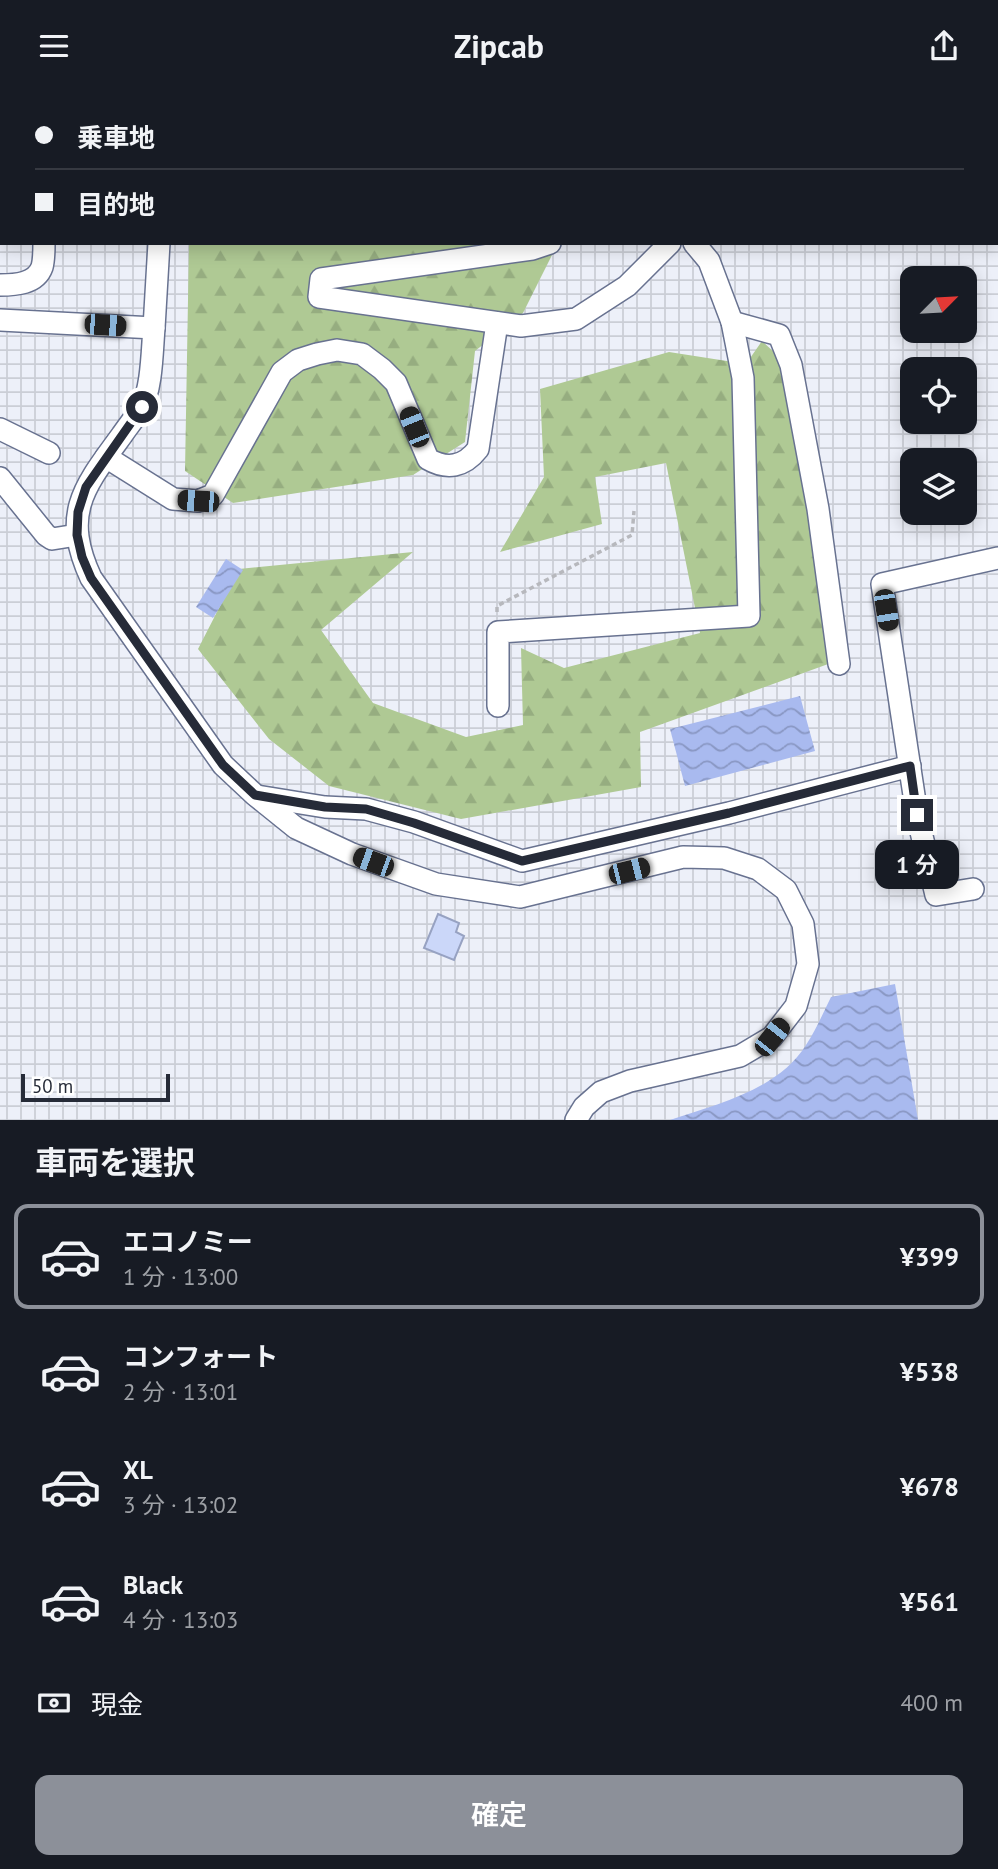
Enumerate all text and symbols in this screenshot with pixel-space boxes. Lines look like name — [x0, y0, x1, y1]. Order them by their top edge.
text: Zipcab — [454, 25, 544, 67]
icon: menu — [35, 27, 73, 65]
icon: share — [925, 27, 963, 65]
text: 乗車地 — [77, 121, 155, 154]
text: 目的地 — [77, 188, 155, 221]
north arrow — [900, 266, 976, 343]
map controls — [900, 266, 977, 525]
car — [84, 313, 127, 337]
button: locate — [900, 357, 977, 434]
route start — [126, 391, 158, 423]
car — [397, 404, 432, 450]
button: layers — [900, 448, 977, 525]
car — [177, 489, 220, 513]
car — [873, 588, 900, 632]
route end — [901, 799, 933, 831]
callout: 1 分 — [875, 839, 959, 889]
car — [350, 845, 397, 879]
text: 1 分 — [896, 850, 938, 879]
car — [607, 856, 652, 886]
car — [751, 1014, 794, 1060]
scale bar — [21, 1071, 170, 1103]
text: 50 m — [32, 1074, 73, 1098]
text: 車両を選択 — [35, 1141, 195, 1183]
icon: car — [39, 1225, 102, 1288]
text: エコノミー — [123, 1225, 253, 1258]
text: ¥399 — [900, 1240, 959, 1273]
text: 1 分 · 13:00 — [123, 1262, 238, 1291]
icon: car — [39, 1340, 102, 1403]
text: コンフォート — [123, 1340, 278, 1373]
text: ¥538 — [900, 1355, 959, 1388]
text: 2 分 · 13:01 — [123, 1377, 238, 1406]
text: XL — [123, 1453, 153, 1486]
icon: car — [39, 1455, 102, 1518]
text: ¥678 — [900, 1470, 959, 1503]
text: 3 分 · 13:02 — [123, 1490, 238, 1519]
text: Black — [123, 1568, 183, 1601]
icon: car — [39, 1570, 102, 1633]
text: ¥561 — [900, 1585, 959, 1618]
text: 4 分 · 13:03 — [123, 1605, 238, 1634]
icon: cash — [35, 1684, 73, 1722]
text: 現金 — [91, 1688, 143, 1721]
text: 400 m — [901, 1688, 963, 1717]
button: 確定 — [35, 1775, 963, 1855]

